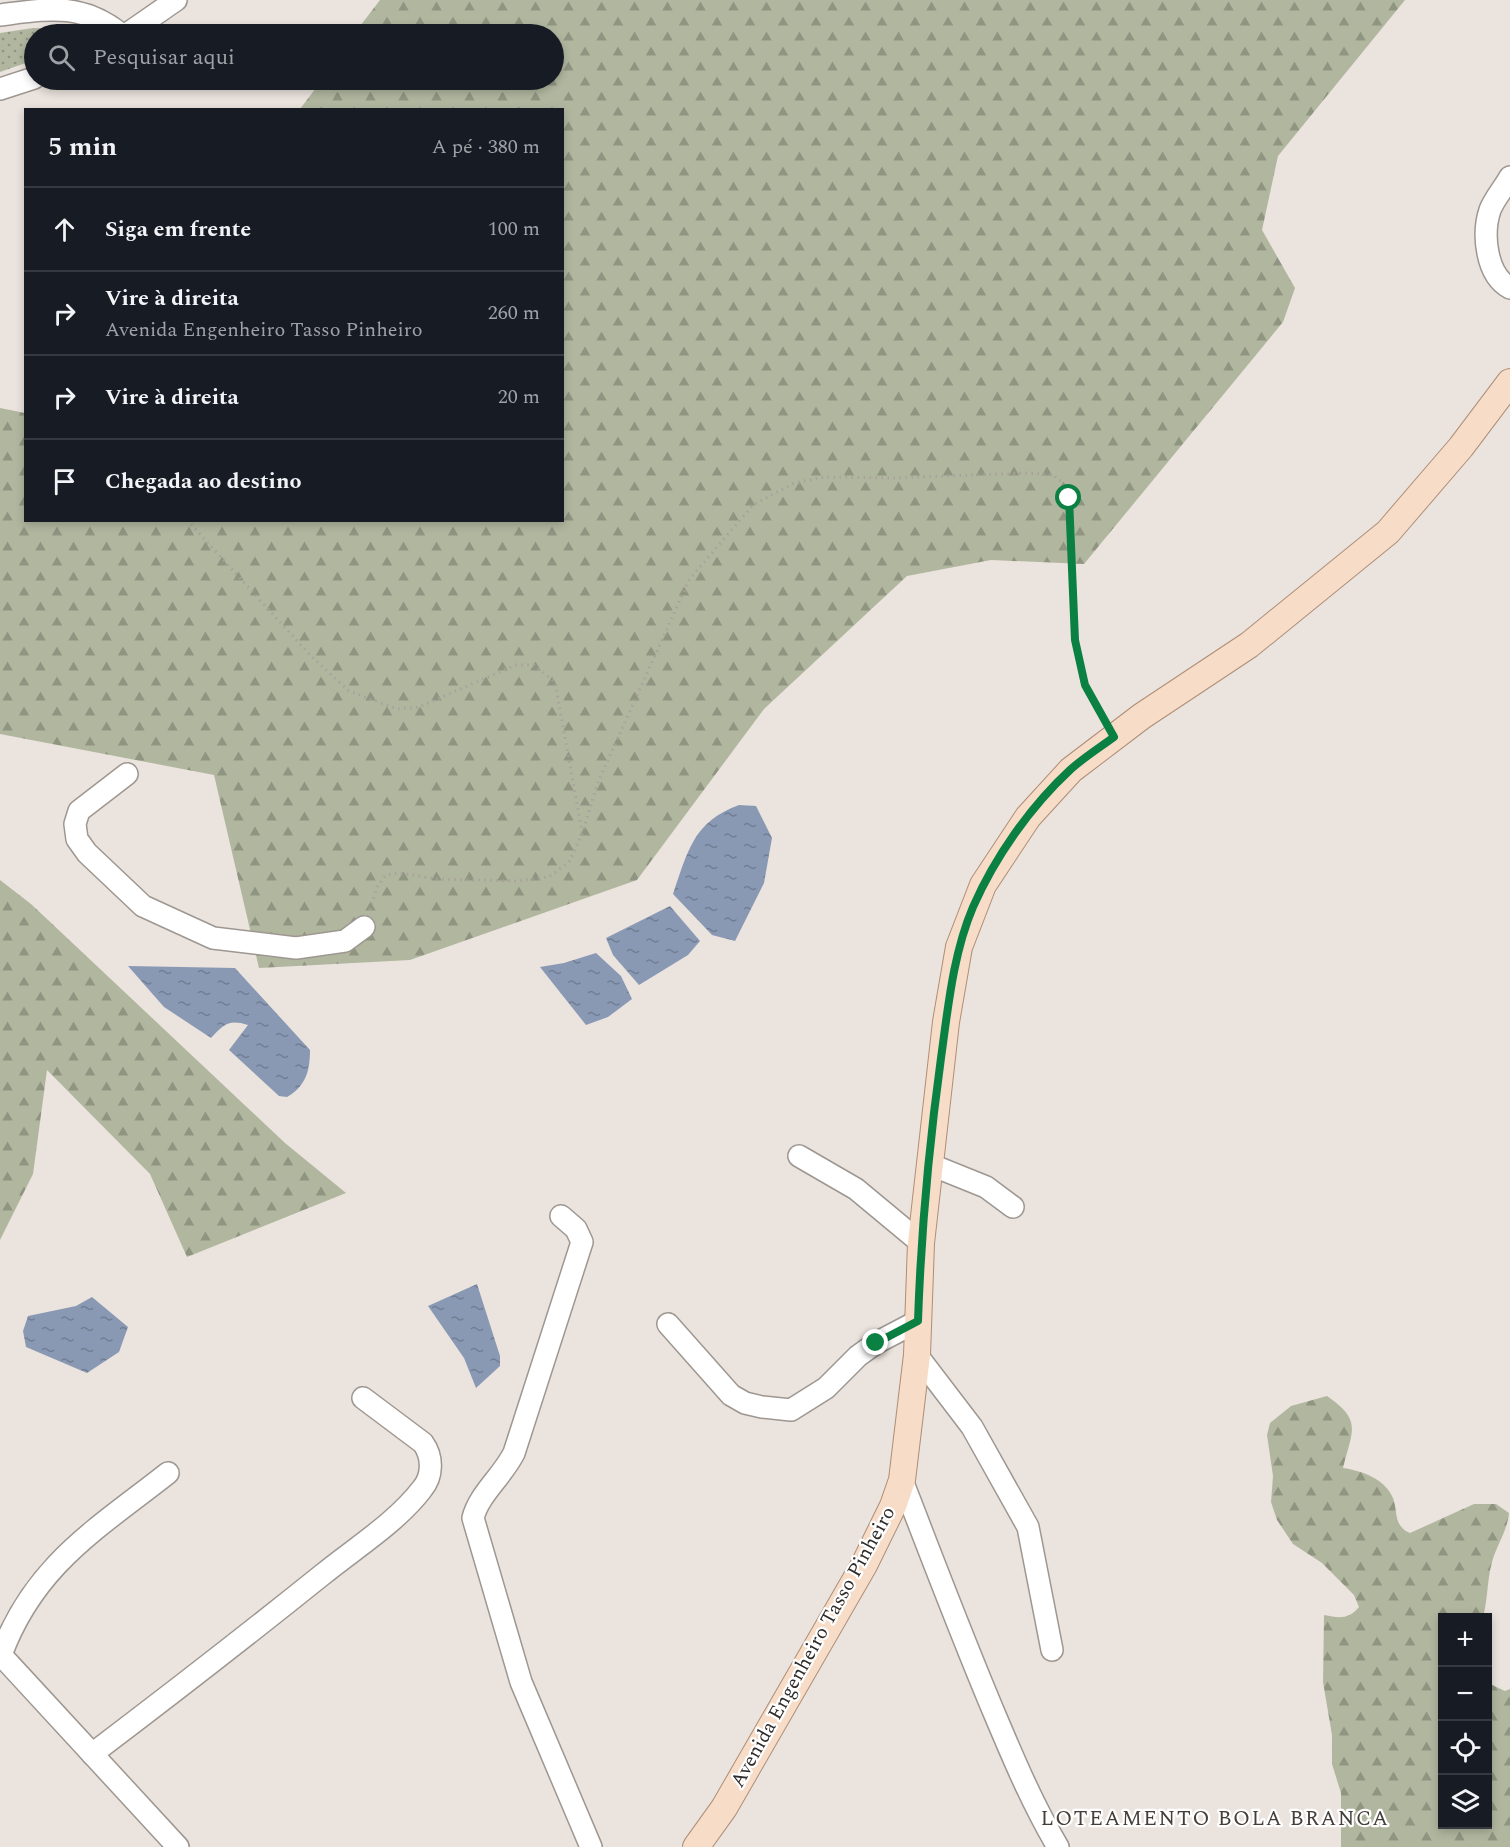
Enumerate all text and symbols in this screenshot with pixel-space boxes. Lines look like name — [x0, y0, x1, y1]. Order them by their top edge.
search box — [24, 24, 564, 90]
icon: search — [45, 41, 78, 74]
text: Pesquisar aqui — [93, 41, 235, 74]
text: 5 min — [48, 127, 117, 167]
text: A pé · 380 m — [432, 132, 540, 162]
icon: ahead — [48, 213, 81, 246]
text: Siga em frente — [105, 213, 251, 246]
text: 100 m — [488, 214, 540, 244]
text: Vire à direita — [105, 282, 239, 315]
icon: right — [48, 297, 81, 330]
text: 260 m — [488, 298, 540, 328]
text: Avenida Engenheiro Tasso Pinheiro — [105, 315, 423, 345]
icon: right — [48, 381, 81, 414]
text: Vire à direita — [105, 381, 239, 414]
text: 20 m — [498, 382, 540, 412]
icon: arrive — [48, 465, 81, 498]
text: Chegada ao destino — [105, 465, 302, 498]
route start — [1055, 484, 1081, 510]
route end — [862, 1329, 888, 1355]
street label: Avenida Engenheiro Tasso Pinheiro — [723, 1501, 903, 1793]
map controls — [1438, 1613, 1492, 1829]
button: + — [1438, 1613, 1492, 1667]
button: − — [1438, 1667, 1492, 1721]
button: locate — [1438, 1721, 1492, 1775]
button: layers — [1438, 1775, 1492, 1829]
district label: LOTEAMENTO BOLA BRANCA — [1040, 1803, 1390, 1835]

